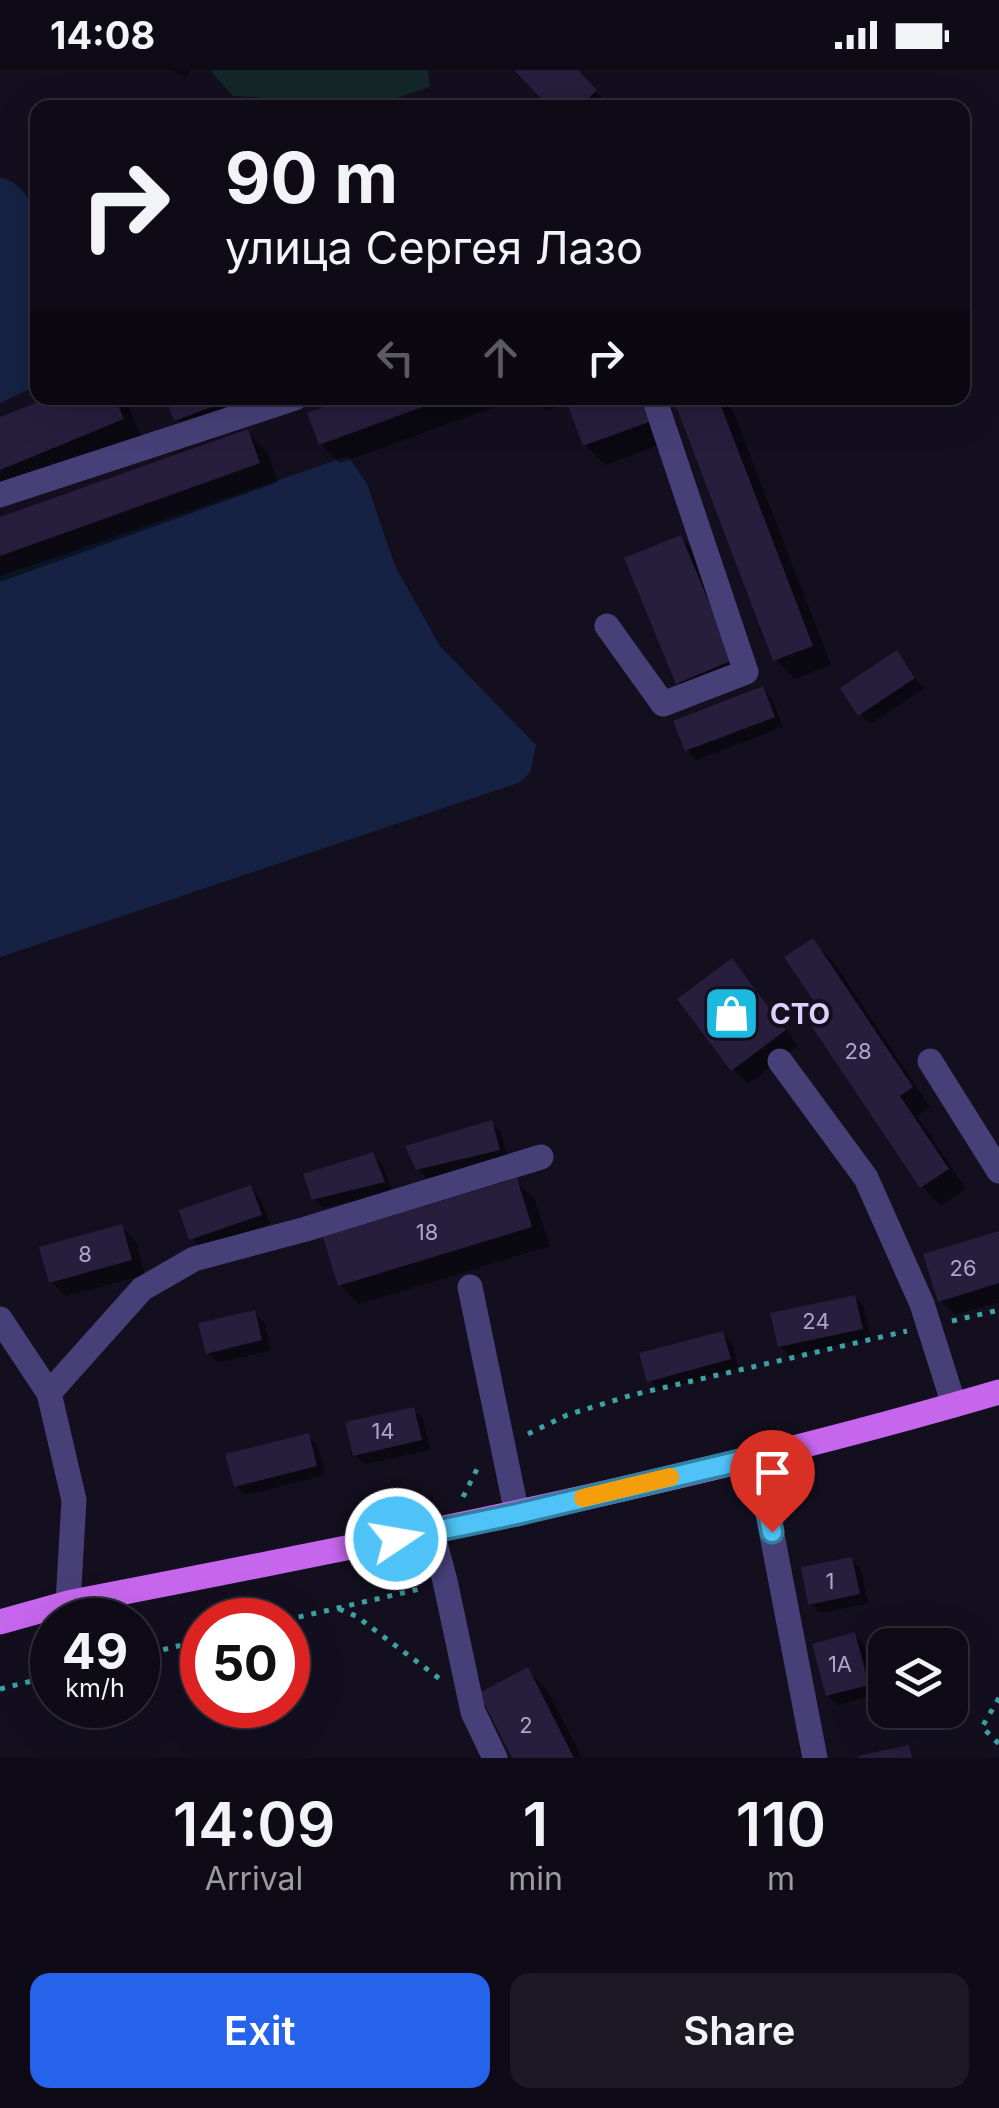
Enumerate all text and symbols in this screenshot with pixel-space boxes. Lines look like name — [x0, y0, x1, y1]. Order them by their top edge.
text: 14:08 — [50, 12, 155, 58]
text: 90 m — [225, 135, 398, 220]
icon: right — [60, 140, 190, 270]
text: улица Сергея Лазо — [225, 220, 643, 275]
icon: left — [368, 330, 423, 385]
icon: ahead — [473, 330, 528, 385]
icon: right — [578, 330, 633, 385]
shop icon: СТО — [701, 984, 761, 1044]
place label: СТО — [770, 997, 830, 1031]
house number: 28 — [844, 1038, 872, 1064]
house number: 18 — [416, 1219, 438, 1245]
house number: 8 — [78, 1241, 92, 1267]
house number: 26 — [949, 1255, 977, 1281]
house number: 24 — [802, 1308, 830, 1334]
house number: 14 — [371, 1418, 395, 1444]
pin — [730, 1430, 815, 1533]
icon: arrive — [745, 1445, 800, 1500]
position arrow — [344, 1487, 448, 1591]
house number: 1 — [826, 1568, 834, 1594]
speed limit sign: 50 — [180, 1598, 310, 1728]
text: 49 — [62, 1621, 128, 1681]
map controls — [868, 1628, 968, 1728]
button: layers — [868, 1628, 968, 1728]
house number: 1А — [828, 1651, 852, 1677]
text: km/h — [65, 1673, 125, 1703]
house number: 2 — [519, 1712, 533, 1738]
text: 14:09 — [173, 1788, 335, 1860]
text: 1 — [523, 1788, 548, 1860]
text: 110 — [736, 1788, 826, 1860]
text: Arrival — [205, 1859, 303, 1898]
text: min — [508, 1859, 563, 1898]
text: m — [767, 1859, 795, 1898]
button: Exit — [30, 1973, 490, 2088]
button: Share — [510, 1973, 969, 2088]

